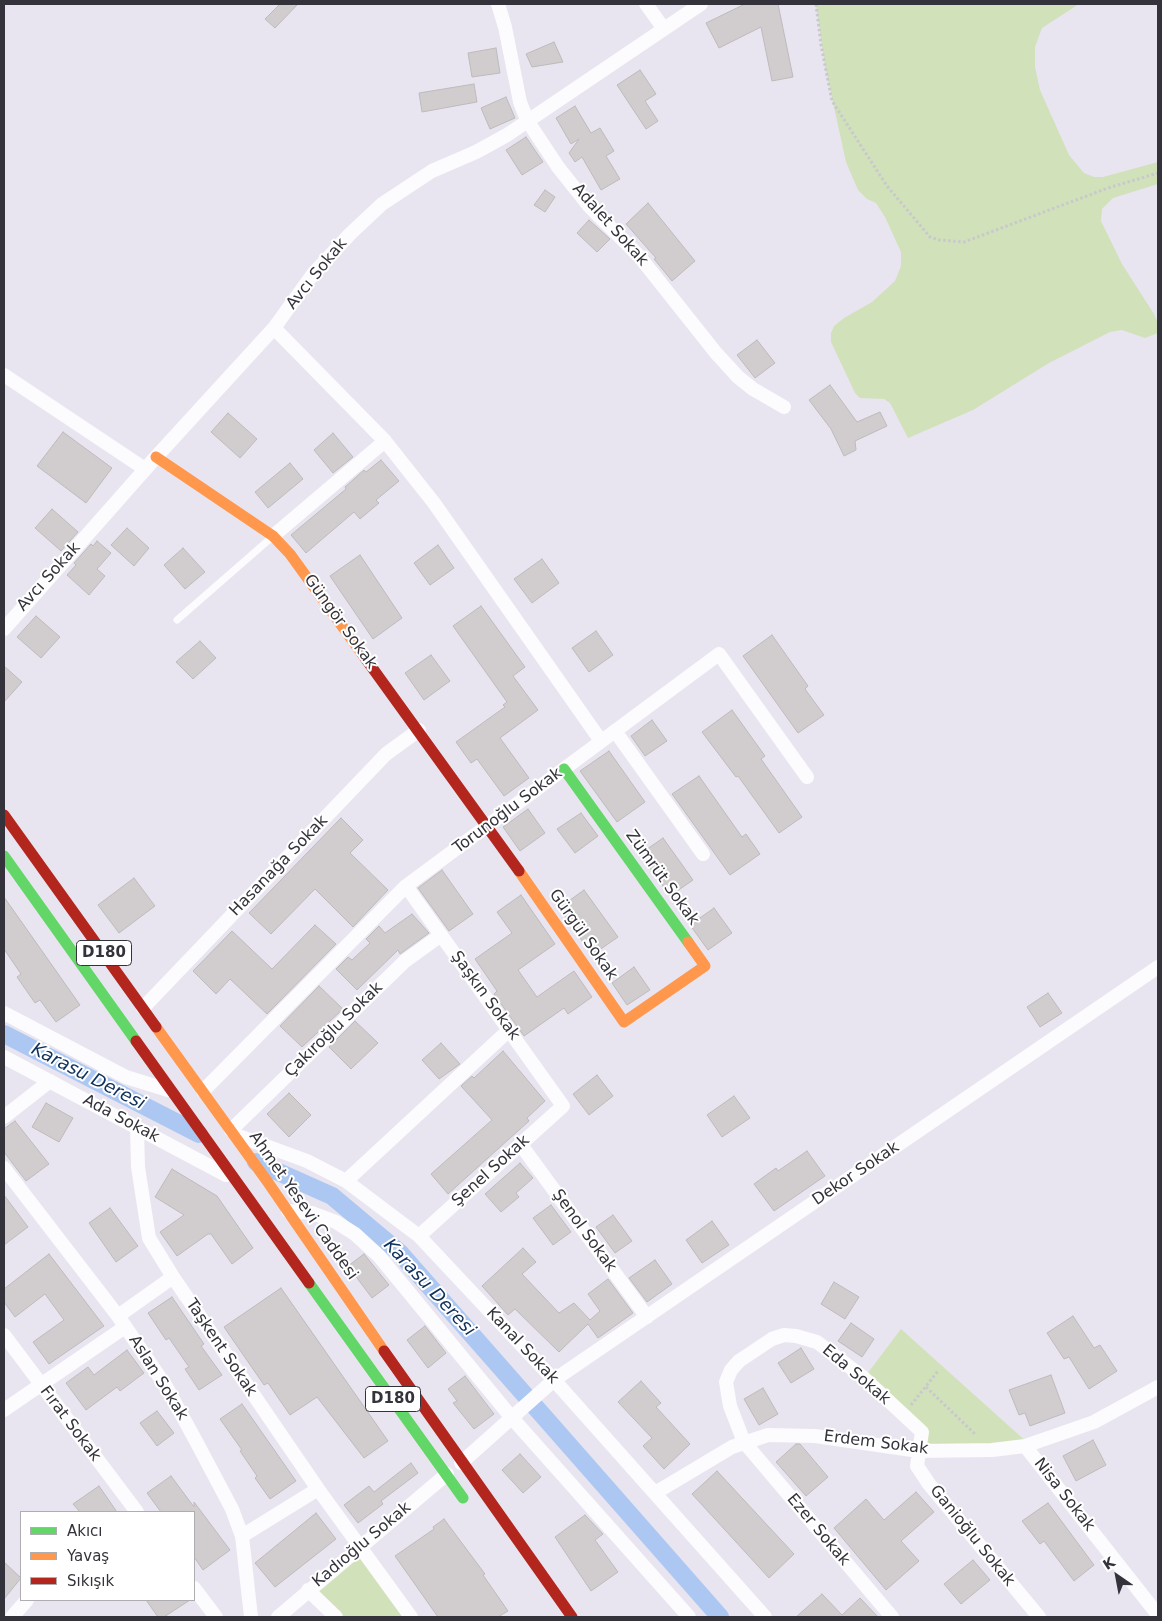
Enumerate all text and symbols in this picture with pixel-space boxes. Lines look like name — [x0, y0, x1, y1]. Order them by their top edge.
street label: Adalet Sokak — [568, 180, 652, 270]
street label: Avcı Sokak — [283, 235, 351, 313]
street label: Avcı Sokak — [13, 539, 85, 615]
street label: Güngör Sokak — [299, 571, 381, 673]
street label: Torunoğlu Sokak — [450, 764, 566, 858]
street label: Hasanağa Sokak — [226, 812, 332, 920]
street label: Zümrüt Sokak — [621, 827, 703, 929]
street label: Gürgül Sokak — [545, 886, 621, 984]
road number: D180 — [76, 940, 132, 966]
street label: Şaşkın Sokak — [446, 948, 524, 1044]
street label: Çakıroğlu Sokak — [281, 978, 387, 1082]
water label: Karasu Deresi — [27, 1039, 149, 1115]
street label: Ada Sokak — [80, 1091, 162, 1147]
street label: Ahmet Yesevi Caddesi — [245, 1128, 361, 1284]
street label: Şenel Sokak — [448, 1131, 534, 1211]
street label: Dekor Sokak — [809, 1138, 903, 1210]
street label: Şenol Sokak — [548, 1186, 620, 1276]
water label: Karasu Deresi — [379, 1235, 479, 1341]
street label: Taşkent Sokak — [181, 1296, 261, 1400]
street label: Kanal Sokak — [482, 1304, 562, 1388]
street label: Aslan Sokak — [124, 1332, 192, 1424]
street label: Eda Sokak — [818, 1341, 894, 1409]
street label: Fırat Sokak — [35, 1383, 105, 1465]
road number: D180 — [366, 1386, 420, 1412]
street label: Erdem Sokak — [823, 1427, 929, 1459]
street label: Nisa Sokak — [1029, 1455, 1099, 1535]
street label: Ganioğlu Sokak — [925, 1482, 1019, 1590]
street label: Ezer Sokak — [782, 1490, 854, 1570]
street label: Kadıoğlu Sokak — [309, 1498, 415, 1592]
legend — [20, 1511, 195, 1601]
text: Akıcı — [67, 1522, 103, 1540]
text: Yavaş — [67, 1547, 109, 1565]
north arrow — [1092, 1551, 1142, 1601]
text: K — [1100, 1554, 1118, 1573]
text: Sıkışık — [67, 1572, 114, 1590]

